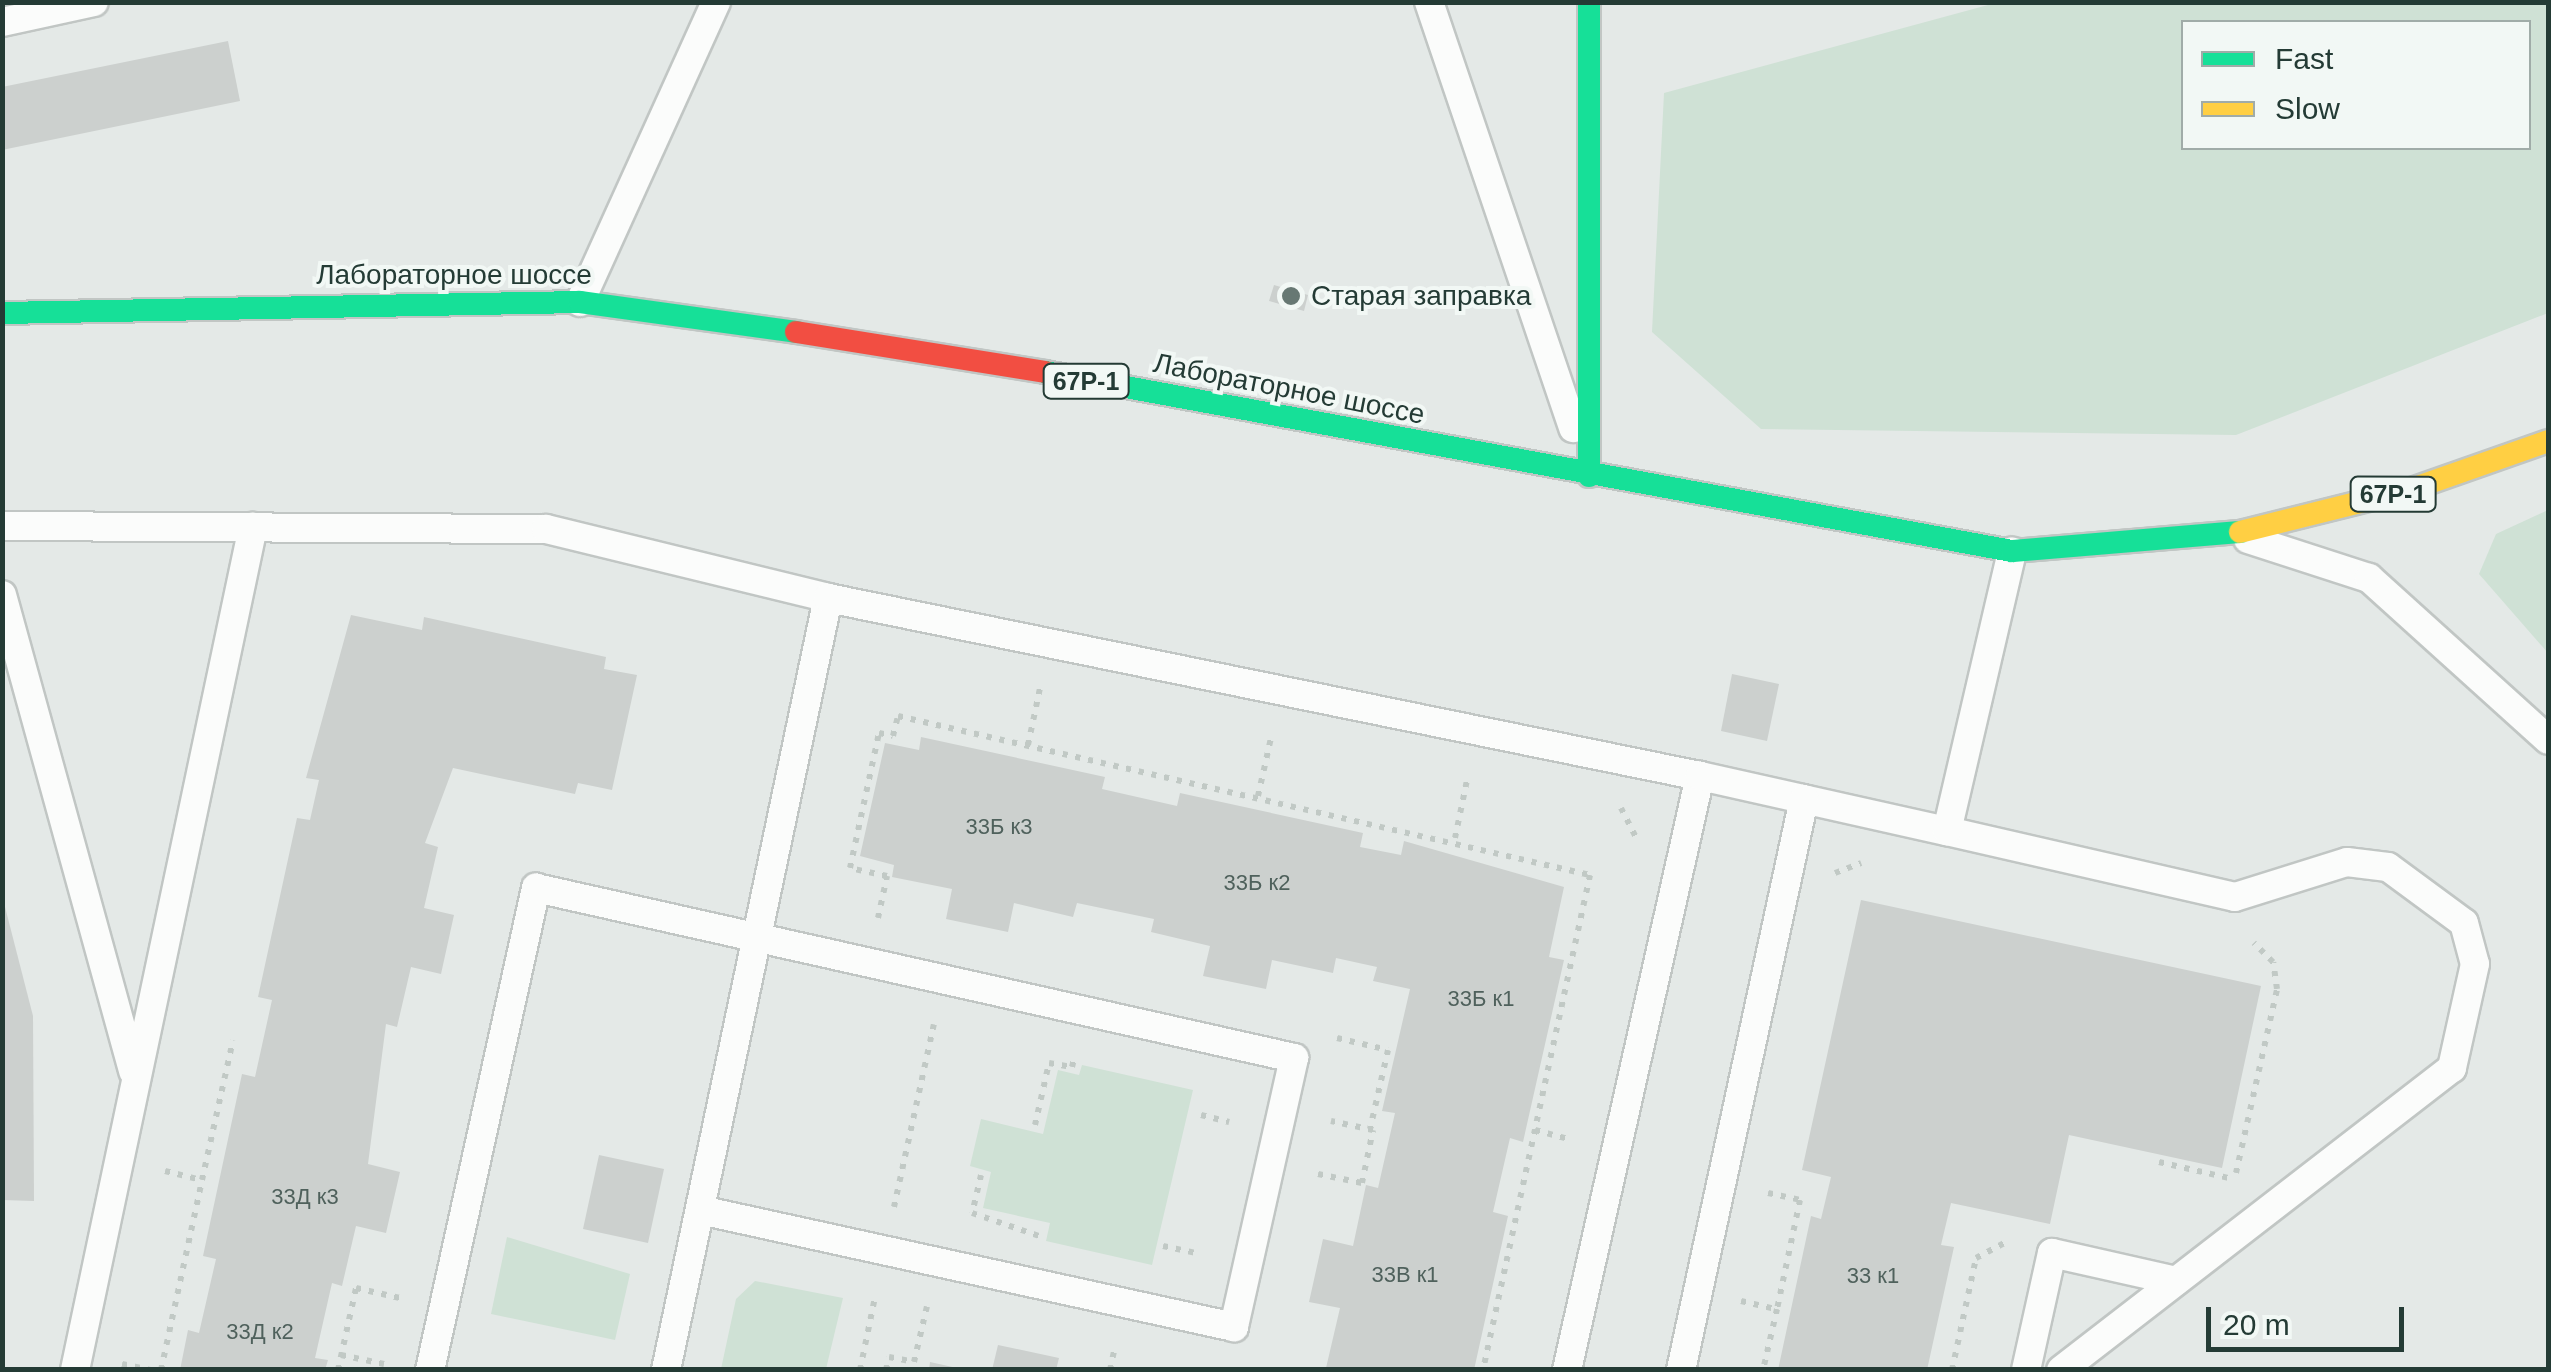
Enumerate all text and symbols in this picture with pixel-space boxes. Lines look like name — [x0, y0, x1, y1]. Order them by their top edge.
legend — [2181, 20, 2531, 150]
text: Fast — [2275, 42, 2333, 75]
text: Slow — [2275, 92, 2340, 125]
street label: Лабораторное шоссе — [316, 258, 592, 292]
place label: Старая заправка — [1311, 279, 1531, 313]
marker: Старая заправка — [1280, 285, 1302, 307]
street label: Лабораторное шоссе — [1150, 346, 1428, 432]
road number: 67Р-1 — [1041, 361, 1131, 401]
road number: 67Р-1 — [2348, 474, 2438, 514]
house number: 33Б к3 — [966, 814, 1032, 840]
house number: 33Б к2 — [1224, 870, 1290, 896]
house number: 33Б к1 — [1448, 986, 1514, 1012]
house number: 33Д к3 — [271, 1184, 339, 1210]
house number: 33В к1 — [1371, 1262, 1439, 1288]
house number: 33 к1 — [1847, 1263, 1899, 1289]
scale bar — [2211, 1287, 2408, 1349]
text: 20 m — [2223, 1308, 2290, 1341]
house number: 33Д к2 — [226, 1319, 294, 1345]

